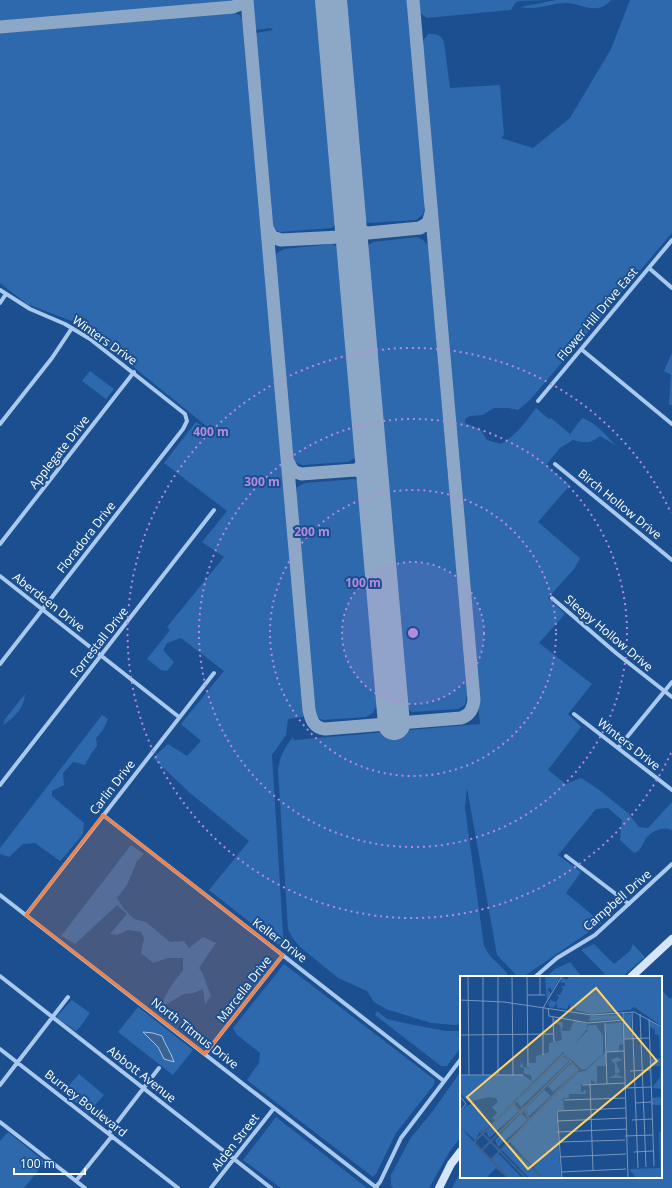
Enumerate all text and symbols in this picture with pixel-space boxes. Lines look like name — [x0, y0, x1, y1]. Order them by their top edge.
street label: Flower Hill Drive East — [553, 264, 641, 364]
street label: Winters Drive — [69, 311, 141, 369]
street label: Applegate Drive — [25, 412, 93, 492]
text: 400 m — [193, 423, 229, 440]
street label: Birch Hollow Drive — [575, 465, 666, 543]
text: 300 m — [244, 473, 280, 490]
street label: Floradora Drive — [53, 497, 120, 576]
text: 200 m — [294, 523, 330, 540]
street label: Aberdeen Drive — [9, 568, 89, 636]
text: 100 m — [345, 574, 381, 591]
street label: Sleepy Hollow Drive — [561, 591, 657, 675]
street label: Forrestall Drive — [66, 603, 132, 681]
centre of rings — [406, 626, 420, 640]
street label: Winters Drive — [594, 714, 664, 774]
street label: Carlin Drive — [85, 756, 139, 818]
street label: Campbell Drive — [579, 865, 655, 934]
street label: Keller Drive — [249, 914, 311, 966]
street label: Marcella Drive — [213, 952, 276, 1026]
inset map — [460, 976, 662, 1178]
street label: North Titmus Drive — [148, 994, 242, 1073]
street label: Abbott Avenue — [104, 1042, 180, 1106]
street label: Burney Boulevard — [41, 1065, 131, 1141]
street label: Alden Street — [207, 1110, 263, 1174]
scale bar — [14, 1150, 85, 1176]
text: 100 m — [20, 1155, 55, 1172]

